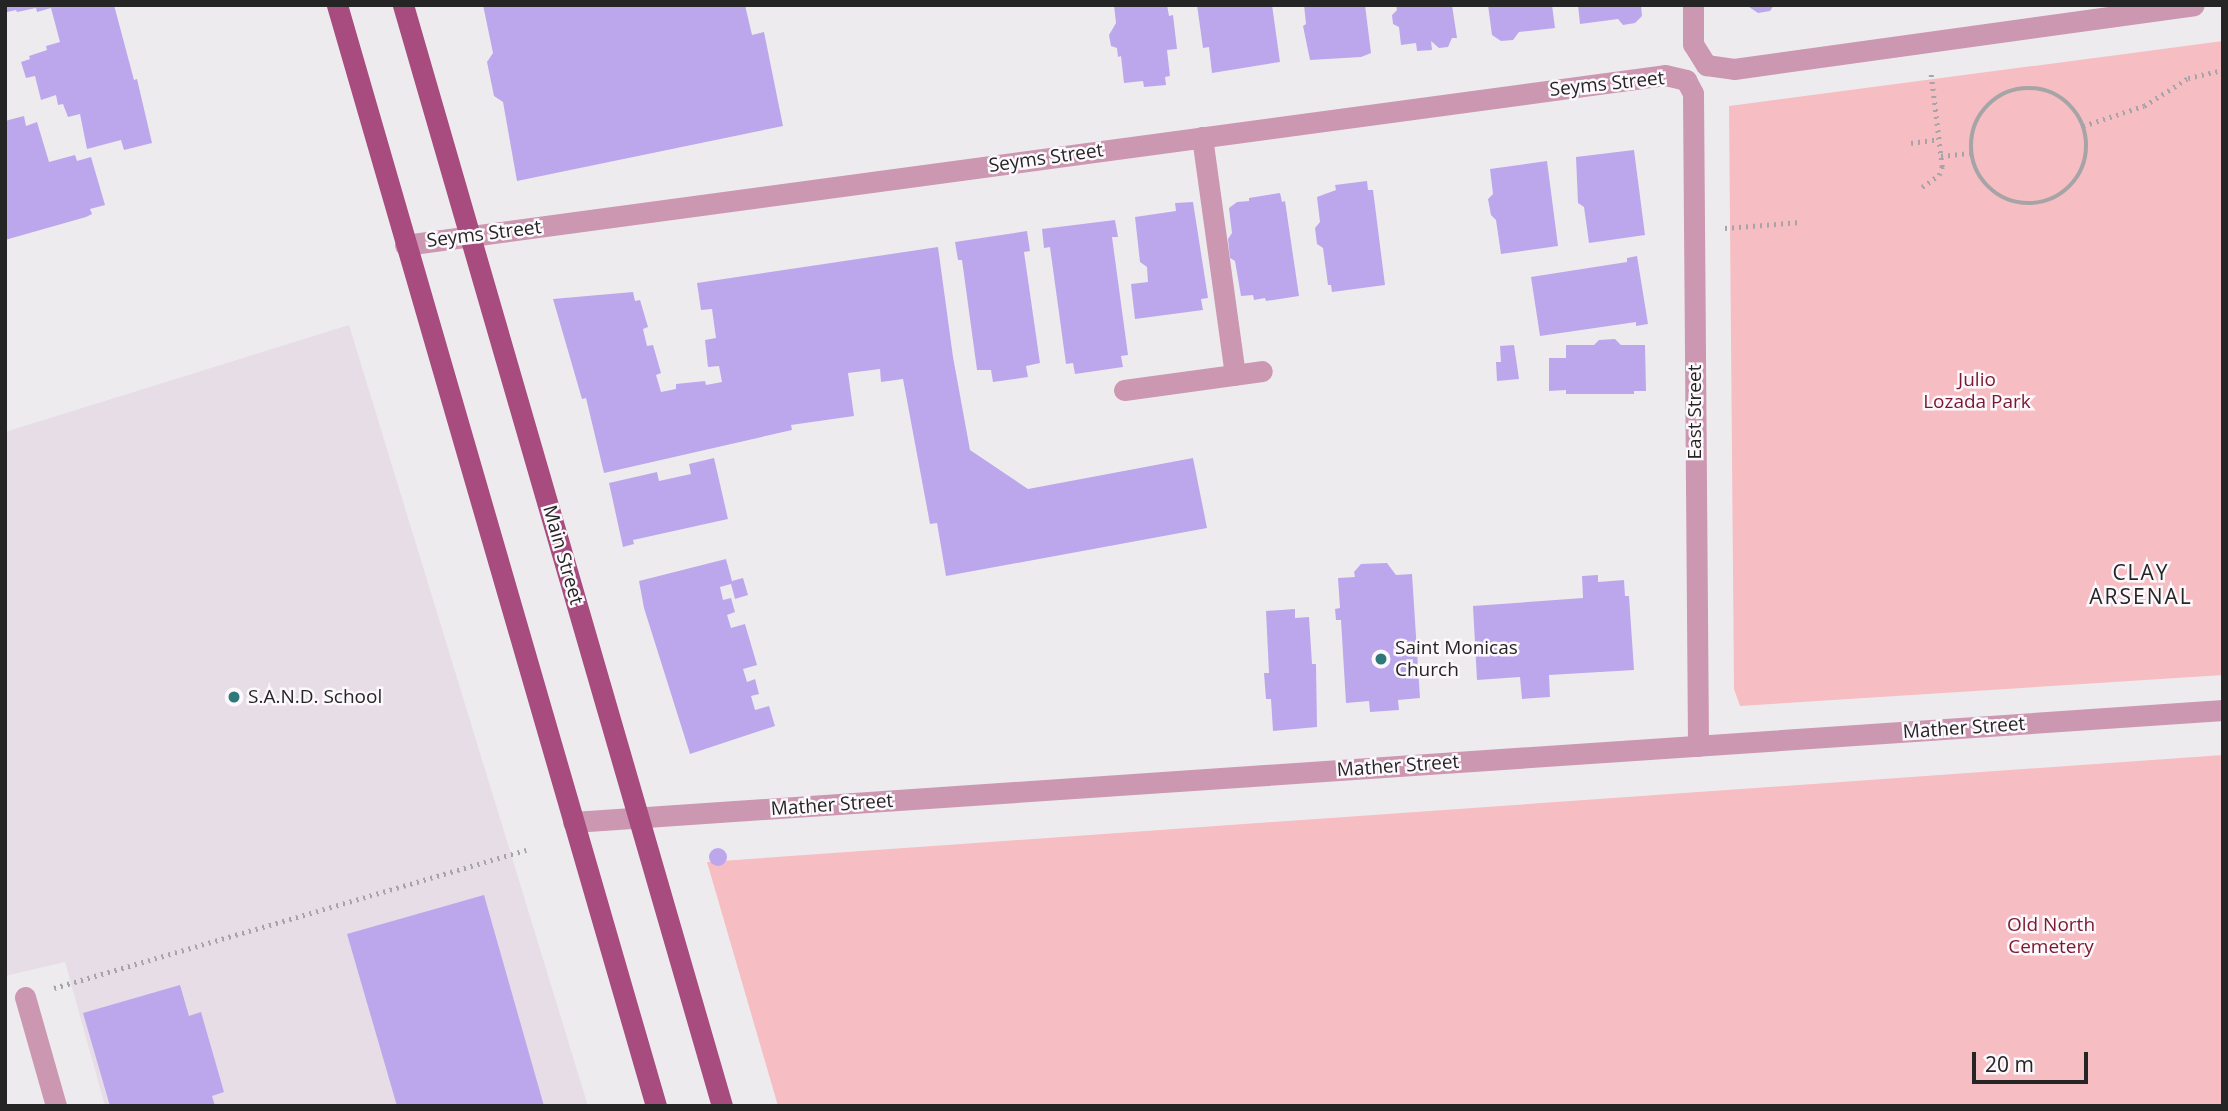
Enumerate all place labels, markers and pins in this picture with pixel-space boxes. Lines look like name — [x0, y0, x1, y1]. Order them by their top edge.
place label: Saint Monicas Church — [1395, 637, 1518, 681]
marker: Saint Monicas Church — [1373, 651, 1389, 667]
place label: S.A.N.D. School — [248, 686, 382, 708]
marker: S.A.N.D. School — [226, 689, 242, 705]

